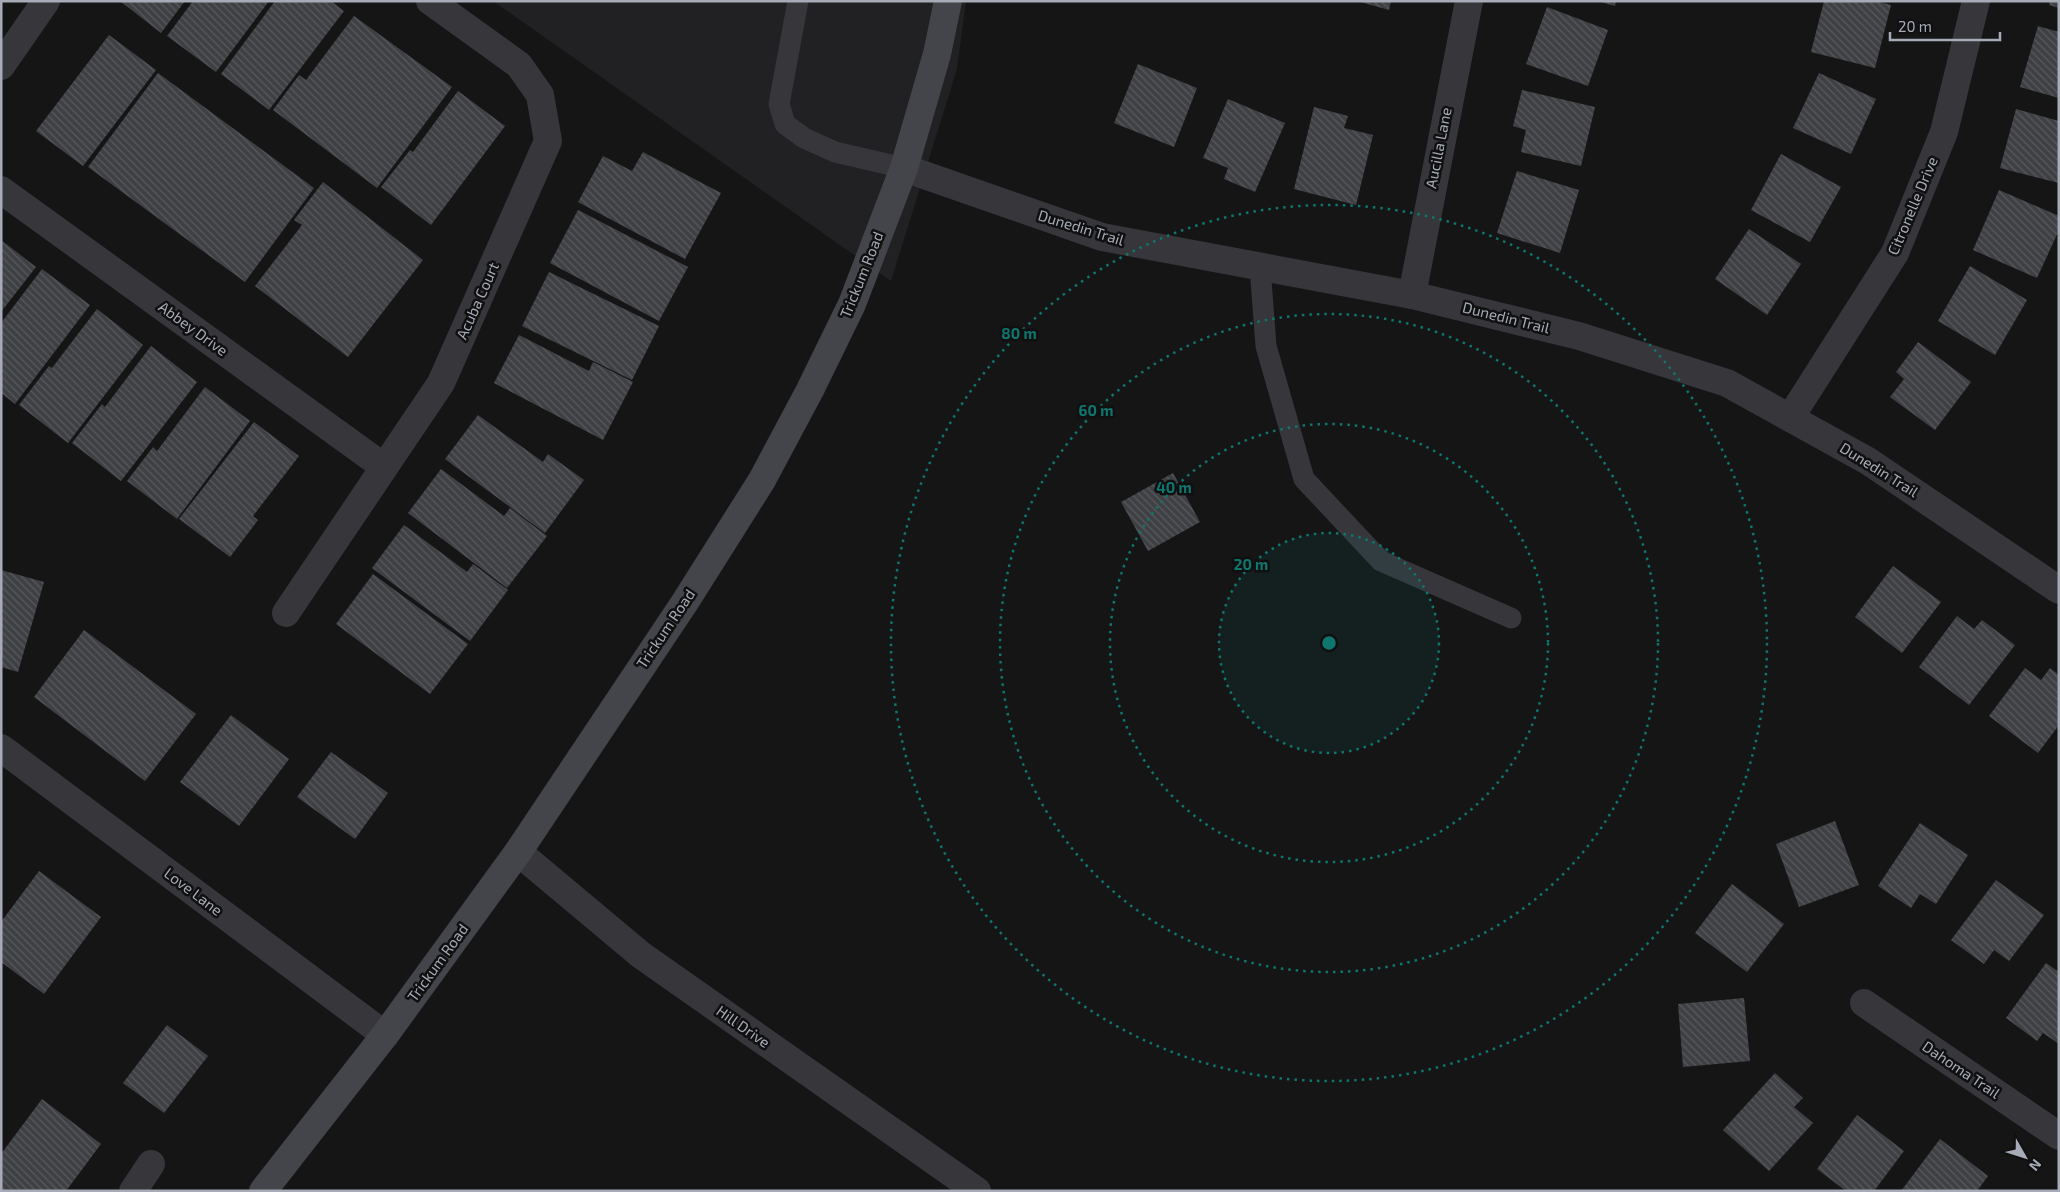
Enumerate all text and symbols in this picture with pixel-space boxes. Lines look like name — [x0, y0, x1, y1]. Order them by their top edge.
scale bar — [1890, 10, 2000, 42]
text: 20 m — [1898, 17, 1932, 35]
street label: Aucilla Lane — [1421, 106, 1455, 190]
street label: Citronelle Drive — [1883, 154, 1941, 257]
street label: Dunedin Trail — [1036, 205, 1127, 249]
street label: Trickum Road — [836, 229, 887, 320]
street label: Acuba Court — [452, 259, 502, 342]
street label: Abbey Drive — [156, 297, 232, 359]
street label: Dunedin Trail — [1461, 298, 1552, 337]
text: 80 m — [1001, 324, 1037, 342]
text: 60 m — [1079, 401, 1113, 419]
street label: Dunedin Trail — [1837, 438, 1923, 501]
text: 40 m — [1156, 478, 1192, 496]
text: 20 m — [1234, 555, 1268, 573]
street label: Trickum Road — [632, 585, 698, 671]
centre of rings — [1320, 634, 1338, 652]
street label: Love Lane — [161, 864, 226, 919]
street label: Trickum Road — [403, 920, 471, 1005]
street label: Hill Drive — [713, 1001, 774, 1051]
street label: Dahoma Trail — [1919, 1037, 2004, 1102]
north arrow — [2000, 1132, 2050, 1182]
text: N — [2026, 1156, 2045, 1175]

